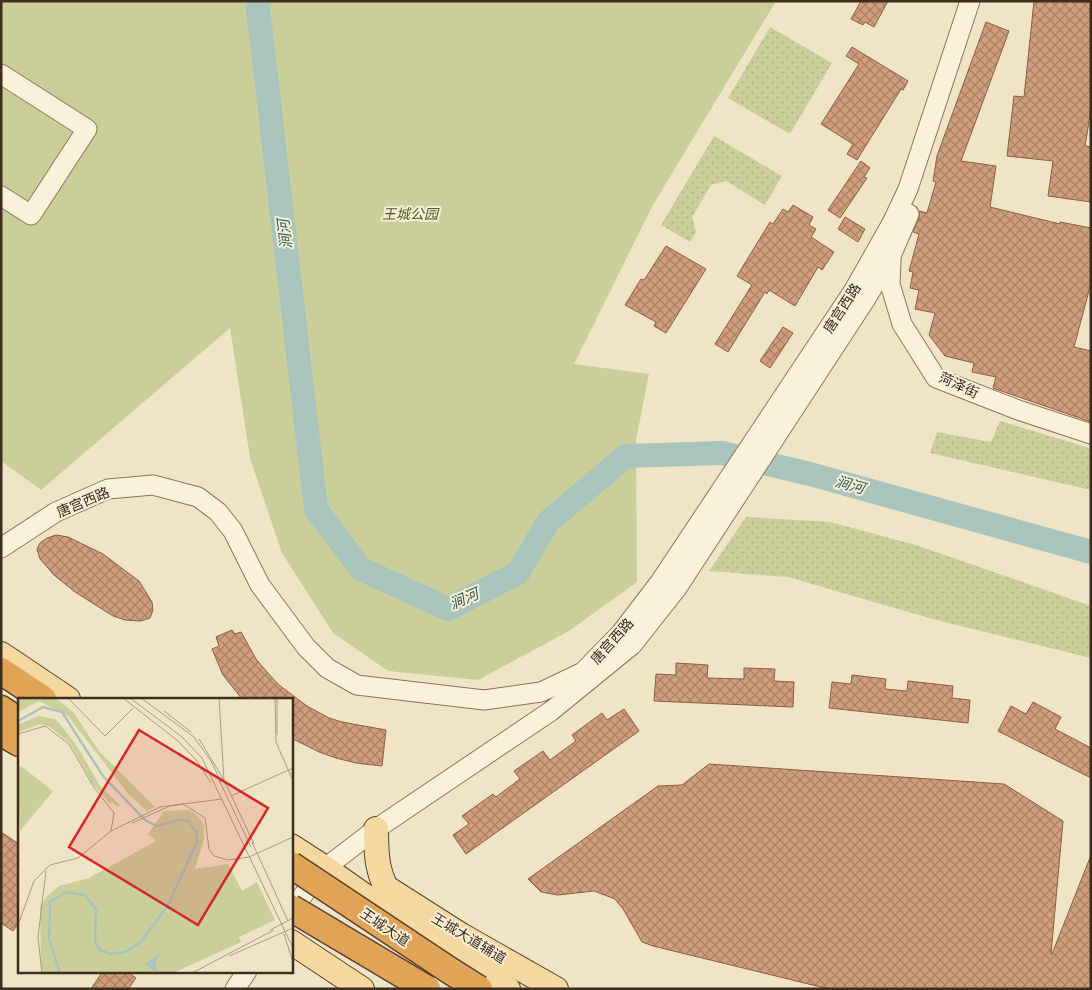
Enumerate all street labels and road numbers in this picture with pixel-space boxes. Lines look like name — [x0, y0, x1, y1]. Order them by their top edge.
street label: 唐宫西路 — [821, 281, 864, 336]
street label: 菏泽街 — [937, 370, 981, 401]
street label: 唐宫西路 — [54, 485, 112, 520]
street label: 唐宫西路 — [588, 616, 637, 667]
street label: 王城大道 — [357, 906, 412, 949]
street label: 王城大道辅道 — [429, 910, 509, 966]

